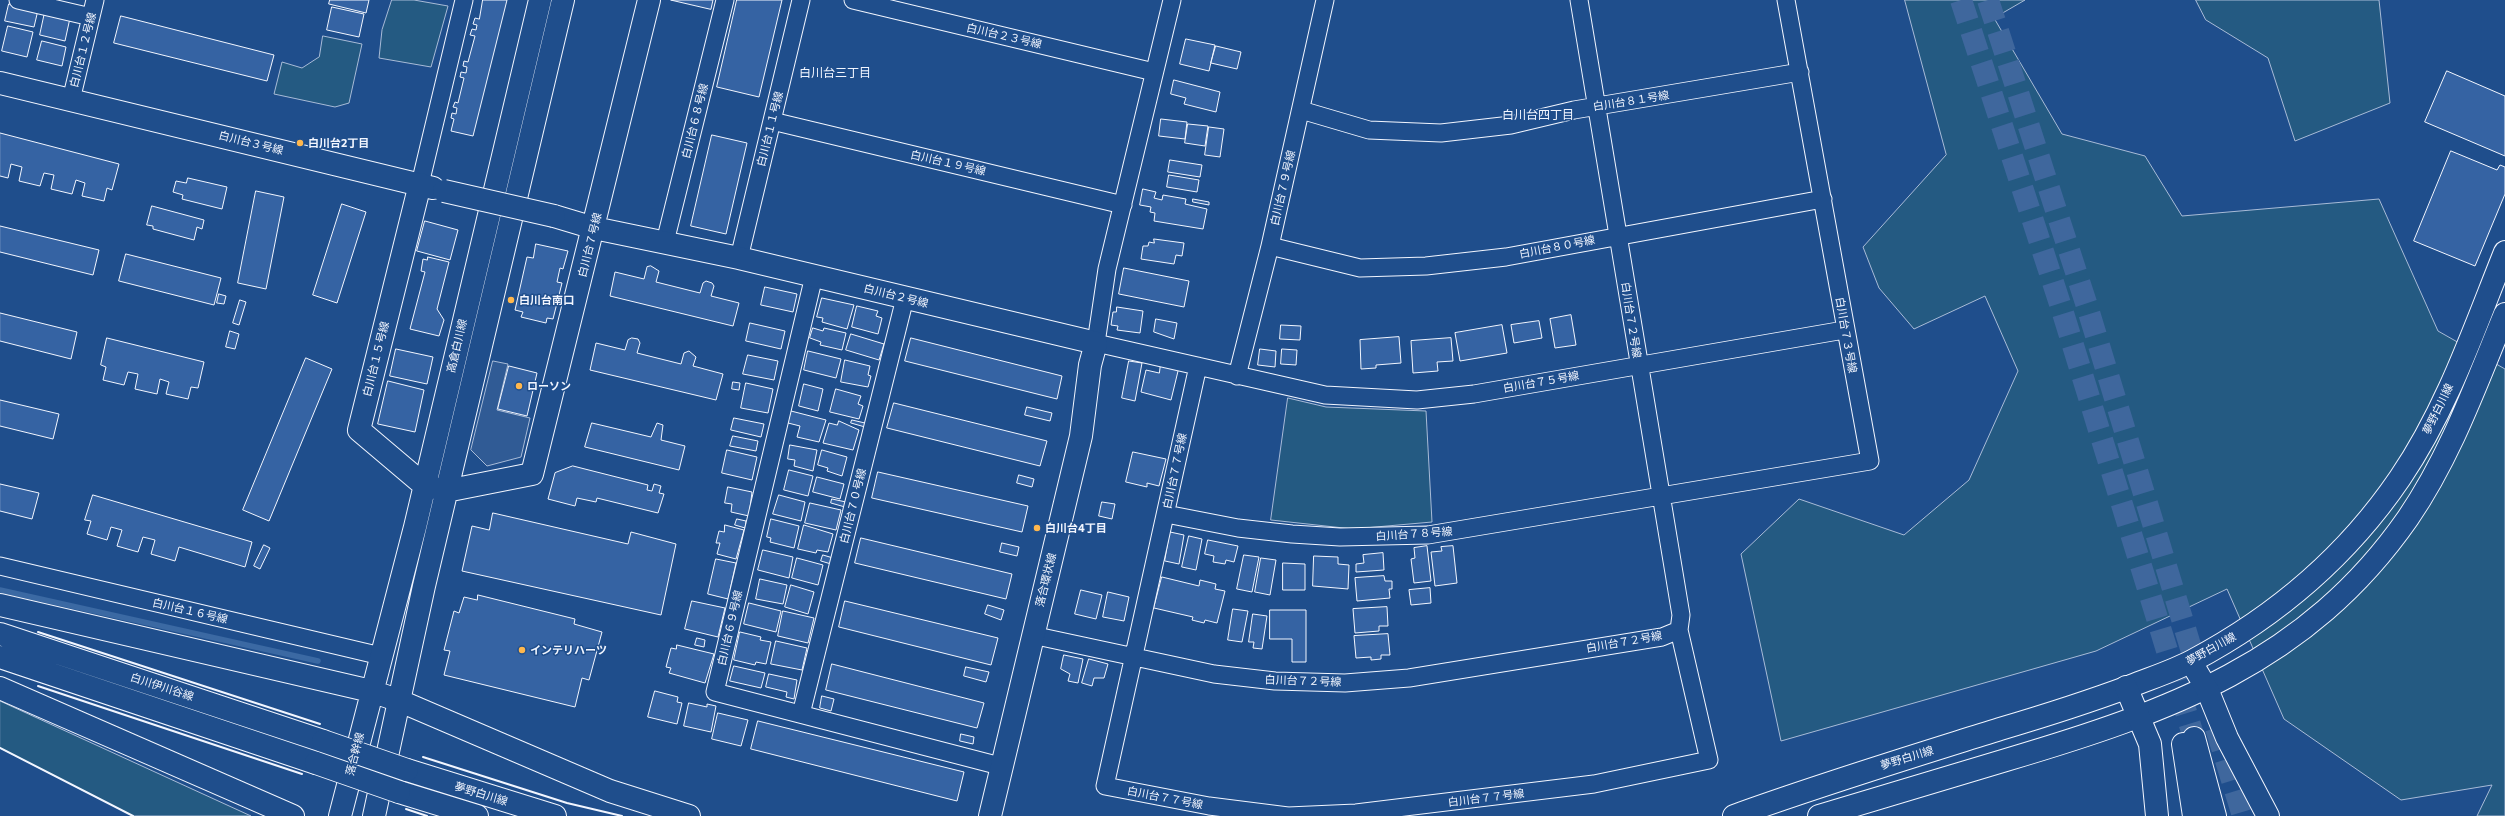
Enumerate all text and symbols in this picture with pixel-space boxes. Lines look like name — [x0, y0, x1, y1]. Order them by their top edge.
street label: 白川台１２号線 — [67, 11, 99, 89]
street label: 白川台２３号線 — [965, 21, 1043, 51]
district label: 白川台三丁目 — [799, 66, 871, 80]
street label: 白川台６８号線 — [679, 82, 711, 160]
street label: 白川台８１号線 — [1592, 88, 1670, 114]
street label: 白川台１１号線 — [754, 90, 786, 168]
district label: 白川台四丁目 — [1502, 108, 1574, 122]
street label: 白川台３号線 — [217, 129, 285, 157]
place label: 白川台2丁目 — [308, 136, 369, 150]
marker: 白川台2丁目 — [295, 138, 305, 148]
street label: 白川台１９号線 — [909, 148, 987, 178]
street label: 白川台７９号線 — [1268, 149, 1298, 227]
street label: 白川台７号線 — [576, 211, 604, 279]
street label: 白川台８０号線 — [1518, 233, 1596, 261]
street label: 白川台７２号線 — [1618, 281, 1644, 359]
street label: 白川台２号線 — [862, 282, 930, 310]
place label: 白川台南口 — [519, 293, 574, 307]
marker: 白川台南口 — [506, 295, 516, 305]
street label: 白川台７３号線 — [1833, 296, 1859, 374]
street label: 高倉白川線 — [444, 318, 470, 374]
street label: 白川台１５号線 — [360, 320, 392, 398]
street label: 白川台７５号線 — [1502, 369, 1580, 395]
place label: ローソン — [527, 379, 571, 393]
marker: ローソン — [514, 381, 524, 391]
street label: 夢野白川線 — [2420, 381, 2456, 437]
street label: 白川台７７号線 — [1161, 432, 1189, 510]
street label: 白川台７０号線 — [837, 467, 869, 545]
place label: 白川台4丁目 — [1045, 521, 1107, 535]
marker: 白川台4丁目 — [1032, 523, 1042, 533]
street label: 白川台７８号線 — [1375, 525, 1453, 543]
street label: 落合環状線 — [1033, 552, 1059, 608]
street label: 白川台６９号線 — [715, 589, 745, 667]
street label: 白川台１６号線 — [151, 596, 229, 626]
street label: 白川台７２号線 — [1585, 629, 1663, 655]
street label: 夢野白川線 — [2184, 630, 2238, 668]
place label: インテリハーツ — [530, 643, 607, 657]
marker: インテリハーツ — [517, 645, 527, 655]
street label: 白川伊川谷線 — [129, 671, 195, 703]
street label: 白川台７２号線 — [1264, 673, 1342, 689]
street label: 落合幹線 — [343, 731, 367, 777]
street label: 夢野白川線 — [1879, 744, 1935, 772]
street label: 夢野白川線 — [453, 780, 509, 808]
street label: 白川台７７号線 — [1126, 784, 1204, 812]
street label: 白川台７７号線 — [1447, 787, 1525, 809]

